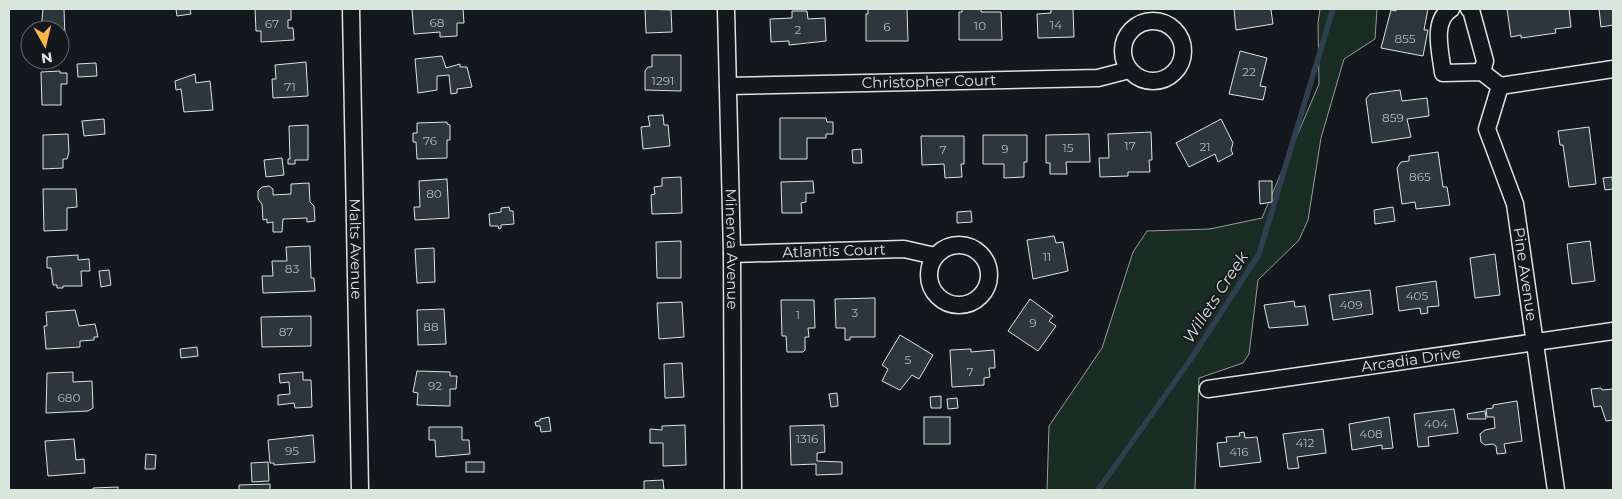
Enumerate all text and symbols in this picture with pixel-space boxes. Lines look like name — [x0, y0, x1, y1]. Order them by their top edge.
house number: 68 — [430, 15, 445, 30]
house number: 67 — [265, 16, 279, 31]
house number: 14 — [1050, 17, 1062, 32]
house number: 10 — [974, 18, 986, 33]
house number: 6 — [883, 19, 891, 34]
north arrow — [20, 20, 70, 70]
house number: 2 — [795, 22, 802, 37]
house number: 855 — [1394, 31, 1416, 46]
text: N — [40, 48, 54, 68]
house number: 22 — [1242, 64, 1256, 79]
street label: Christopher Court — [861, 70, 997, 92]
house number: 1291 — [652, 73, 674, 88]
house number: 71 — [284, 79, 296, 94]
house number: 859 — [1382, 110, 1404, 125]
house number: 76 — [423, 133, 437, 148]
house number: 17 — [1124, 138, 1136, 153]
house number: 21 — [1199, 139, 1211, 154]
house number: 15 — [1062, 140, 1074, 155]
house number: 9 — [1001, 141, 1009, 156]
house number: 7 — [939, 142, 947, 157]
house number: 865 — [1409, 169, 1431, 184]
house number: 80 — [426, 186, 442, 201]
street label: Minerva Avenue — [721, 188, 742, 310]
street label: Malts Avenue — [346, 198, 366, 300]
street label: Pine Avenue — [1509, 226, 1542, 322]
street label: Atlantis Court — [782, 240, 886, 262]
water label: Willets Creek — [1179, 247, 1253, 346]
house number: 11 — [1043, 249, 1051, 264]
house number: 83 — [285, 261, 299, 276]
house number: 405 — [1406, 288, 1429, 303]
house number: 409 — [1339, 297, 1363, 312]
house number: 3 — [852, 305, 859, 320]
house number: 1 — [796, 307, 800, 322]
house number: 9 — [1029, 315, 1037, 330]
house number: 88 — [423, 319, 439, 334]
house number: 87 — [279, 324, 293, 339]
street label: Arcadia Drive — [1360, 343, 1462, 376]
house number: 5 — [905, 352, 912, 367]
house number: 7 — [966, 364, 974, 379]
house number: 92 — [428, 378, 442, 393]
house number: 680 — [58, 390, 81, 405]
house number: 404 — [1424, 416, 1448, 431]
house number: 408 — [1359, 426, 1383, 441]
house number: 1316 — [796, 431, 818, 446]
house number: 412 — [1296, 435, 1315, 450]
house number: 95 — [285, 443, 299, 458]
house number: 416 — [1229, 444, 1249, 459]

